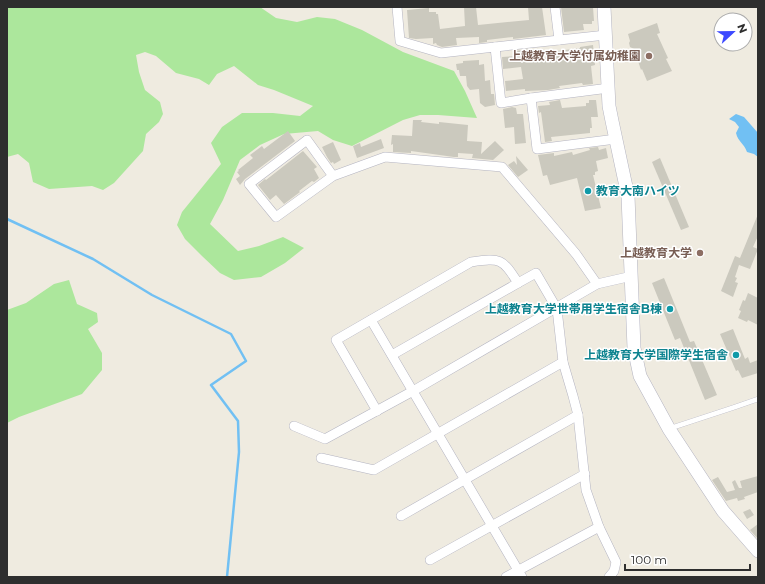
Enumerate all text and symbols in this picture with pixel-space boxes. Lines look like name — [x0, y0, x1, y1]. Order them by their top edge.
north arrow — [713, 12, 753, 52]
text: N — [734, 22, 750, 35]
place label: 上越教育大学付属幼稚園 — [509, 48, 641, 63]
marker: 上越教育大学付属幼稚園 — [644, 51, 654, 61]
place label: 教育大南ハイツ — [596, 183, 680, 198]
marker: 教育大南ハイツ — [583, 186, 593, 196]
place label: 上越教育大学 — [620, 245, 692, 260]
marker: 上越教育大学 — [695, 248, 705, 258]
place label: 上越教育大学世帯用学生宿舎B棟 — [485, 301, 662, 316]
marker: 上越教育大学世帯用学生宿舎B棟 — [665, 304, 675, 314]
place label: 上越教育大学国際学生宿舎 — [584, 347, 728, 362]
marker: 上越教育大学国際学生宿舎 — [731, 350, 741, 360]
scale bar — [625, 546, 750, 572]
text: 100 m — [631, 552, 667, 567]

